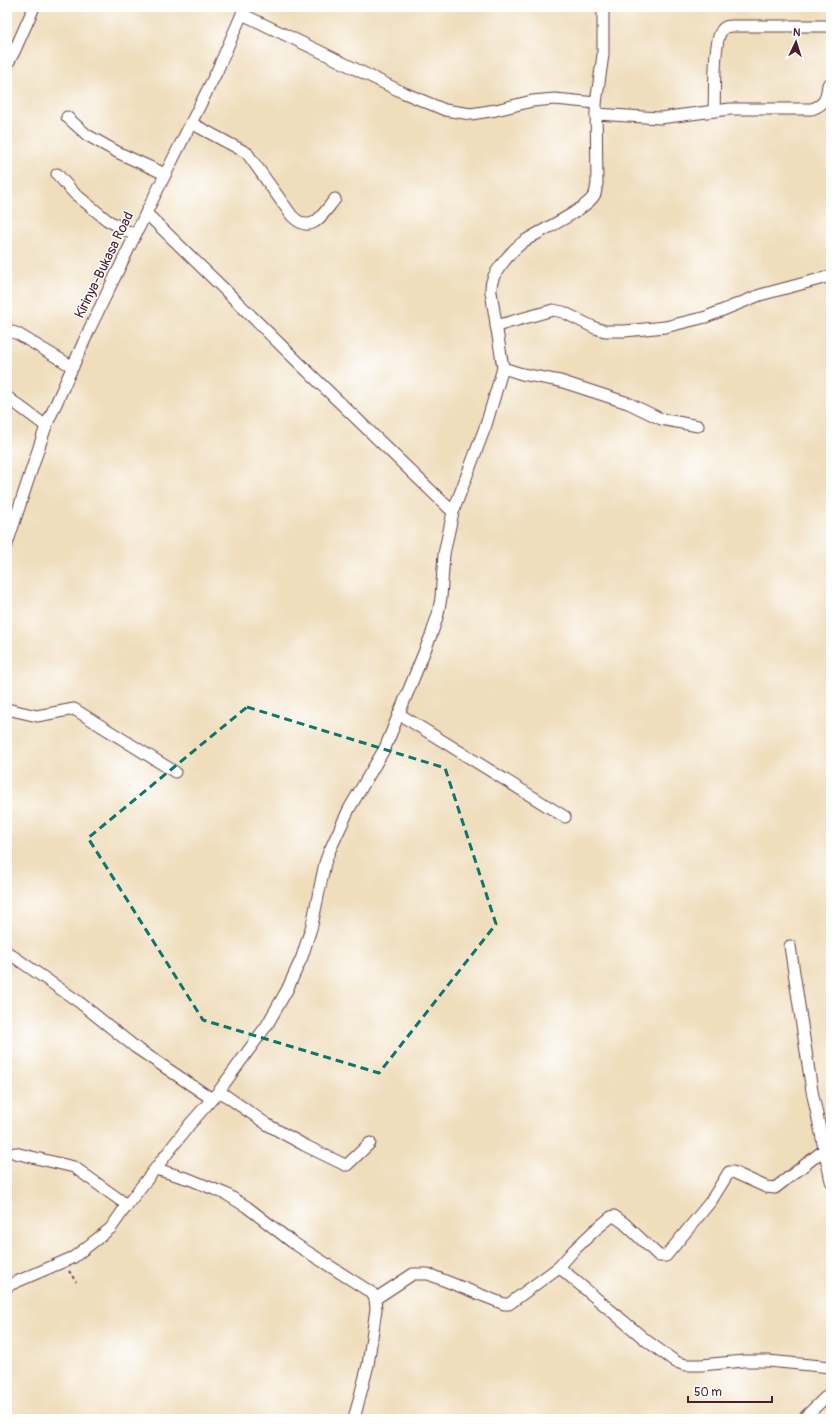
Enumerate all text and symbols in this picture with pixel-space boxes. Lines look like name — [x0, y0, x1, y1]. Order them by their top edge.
north arrow — [776, 22, 816, 62]
text: N — [792, 26, 801, 39]
street label: Kirinya-Bukasa Road — [71, 209, 137, 321]
scale bar — [688, 1378, 772, 1404]
text: 50 m — [694, 1385, 722, 1400]

